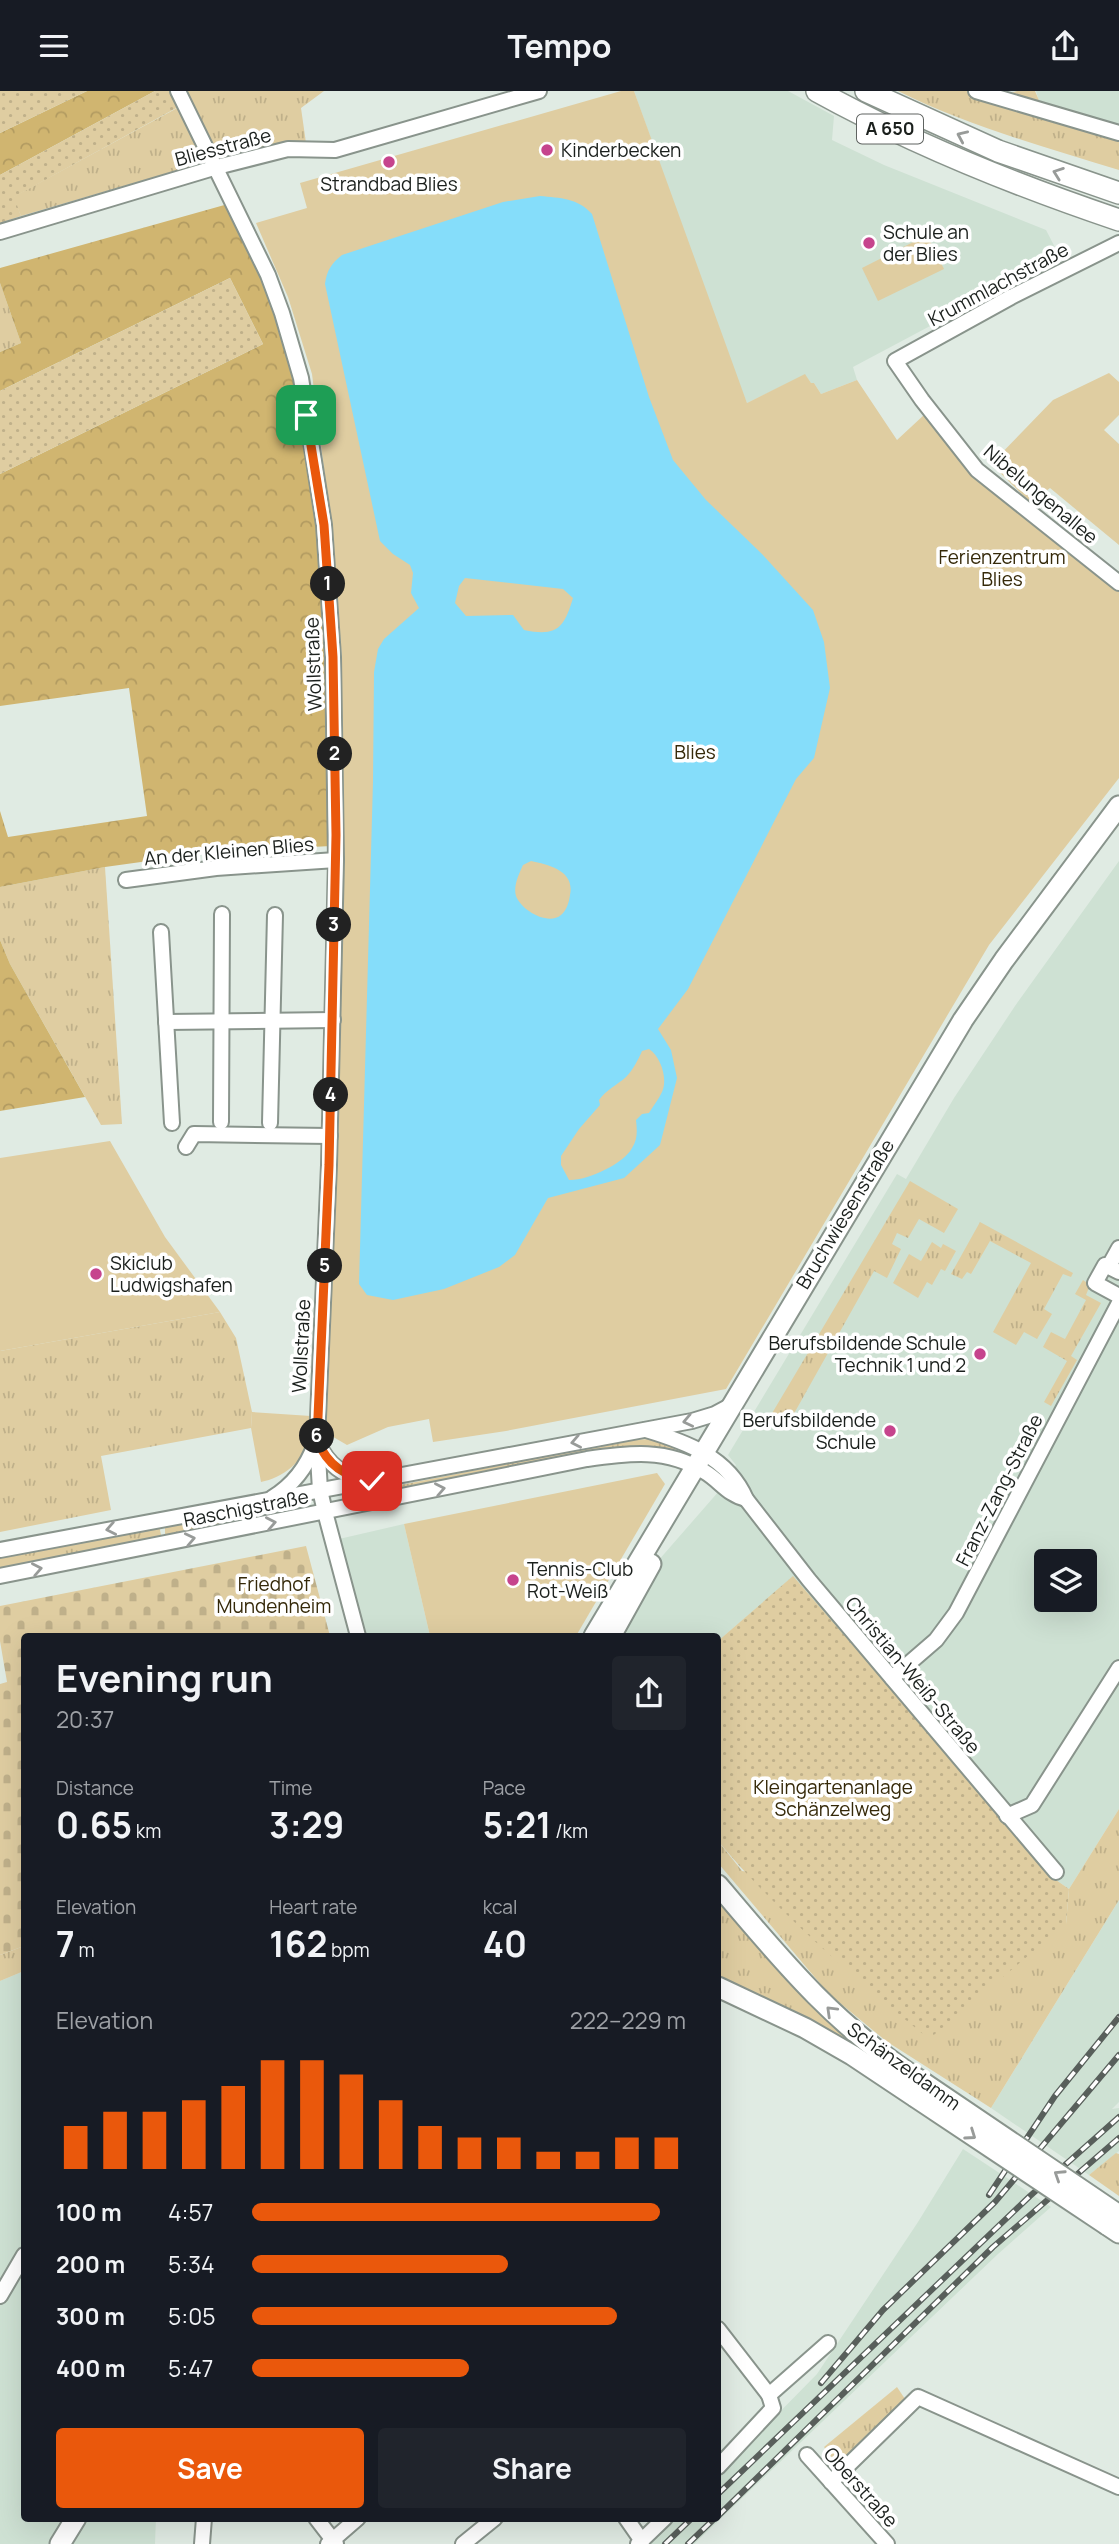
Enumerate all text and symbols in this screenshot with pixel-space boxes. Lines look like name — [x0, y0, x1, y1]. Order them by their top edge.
text: Tempo — [508, 24, 611, 68]
icon: menu — [35, 27, 73, 65]
icon: share — [1046, 27, 1084, 65]
road number: A 650 — [857, 115, 923, 143]
street label: Bliesstraße — [172, 122, 274, 172]
one-way arrow — [957, 130, 969, 144]
place label: Kinderbecken — [561, 137, 681, 163]
marker: Kinderbecken — [539, 142, 555, 158]
marker: Strandbad Blies — [381, 154, 397, 170]
one-way arrow — [1052, 167, 1064, 181]
place label: Strandbad Blies — [320, 171, 458, 197]
place label: Schule an der Blies — [883, 219, 969, 267]
marker: Schule an der Blies — [861, 235, 877, 251]
street label: Krummlachstraße — [923, 236, 1073, 332]
pin — [276, 385, 336, 445]
icon: arrive — [287, 396, 325, 434]
street label: Nibelungenallee — [978, 438, 1104, 550]
park label: Ferienzentrum Blies — [938, 544, 1066, 592]
pin: 1 — [310, 567, 346, 601]
text: 1 — [323, 570, 332, 596]
street label: Wollstraße — [298, 617, 328, 711]
pin: 2 — [318, 737, 352, 771]
park label: Blies — [674, 739, 716, 765]
text: 2 — [329, 740, 340, 766]
street label: An der Kleinen Blies — [143, 831, 315, 871]
pin: 3 — [316, 907, 352, 943]
text: 3 — [328, 911, 339, 937]
pin: 4 — [314, 1077, 348, 1112]
text: 4 — [325, 1081, 336, 1107]
street label: Bruchwiesenstraße — [790, 1134, 900, 1294]
pin: 5 — [308, 1249, 342, 1283]
place label: Skiclub Ludwigshafen — [110, 1250, 233, 1298]
text: 5 — [319, 1252, 330, 1278]
marker: Skiclub Ludwigshafen — [88, 1266, 104, 1282]
street label: Wollstraße — [286, 1298, 316, 1394]
place label: Berufsbildende Schule Technik 1 und 2 — [768, 1330, 966, 1378]
marker: Berufsbildende Schule Technik 1 und 2 — [972, 1346, 988, 1362]
place label: Berufsbildende Schule — [743, 1407, 876, 1455]
street label: Franz-Zang-Straße — [949, 1409, 1049, 1571]
one-way arrow — [682, 1413, 694, 1428]
pin: 6 — [300, 1419, 334, 1453]
text: 6 — [311, 1422, 322, 1448]
marker: Berufsbildende Schule — [882, 1423, 898, 1439]
one-way arrow — [570, 1433, 582, 1448]
pin — [342, 1451, 402, 1511]
icon: check — [353, 1462, 391, 1500]
one-way arrow — [434, 1482, 446, 1497]
street label: Raschigstraße — [181, 1483, 311, 1533]
one-way arrow — [265, 1516, 277, 1531]
one-way arrow — [105, 1521, 117, 1536]
one-way arrow — [184, 1533, 196, 1547]
map controls — [1034, 1549, 1097, 1612]
button: layers — [1034, 1549, 1097, 1612]
place label: Tennis-Club Rot-Weiß — [527, 1556, 633, 1604]
one-way arrow — [31, 1562, 43, 1577]
park label: Friedhof Mundenheim — [217, 1571, 331, 1619]
marker: Tennis-Club Rot-Weiß — [505, 1572, 521, 1588]
street label: Christian-Weiß-Straße — [840, 1591, 986, 1759]
text: Evening run — [56, 1651, 273, 1703]
button: share — [612, 1656, 686, 1730]
text: 20:37 — [56, 1703, 114, 1735]
park label: Kleingartenanlage Schänzelweg — [753, 1774, 913, 1822]
text: Distance — [56, 1775, 134, 1801]
text: Time — [269, 1775, 312, 1801]
text: Pace — [483, 1775, 526, 1801]
text: 0.65 — [56, 1801, 132, 1849]
text: 3:29 — [269, 1801, 344, 1849]
text: 5:21 — [483, 1801, 551, 1849]
text: km — [132, 1818, 161, 1844]
text: /km — [551, 1818, 588, 1844]
text: Elevation — [56, 1894, 136, 1920]
text: Heart rate — [269, 1894, 357, 1920]
text: kcal — [483, 1894, 517, 1920]
text: 7 — [56, 1920, 75, 1968]
text: 162 — [269, 1920, 327, 1968]
text: 40 — [483, 1920, 527, 1968]
text: m — [75, 1937, 95, 1963]
text: bpm — [327, 1937, 370, 1963]
text: Elevation — [56, 2004, 153, 2036]
text: 222–229 m — [570, 2004, 686, 2036]
one-way arrow — [826, 2007, 839, 2020]
street label: Schänzeldamm — [842, 2016, 966, 2116]
one-way arrow — [963, 2127, 976, 2139]
one-way arrow — [1054, 2171, 1067, 2184]
text: 100 m — [56, 2196, 122, 2228]
text: 4:57 — [168, 2196, 213, 2228]
text: 200 m — [56, 2248, 125, 2280]
text: 5:34 — [168, 2248, 214, 2280]
text: 300 m — [56, 2300, 125, 2332]
text: 5:05 — [168, 2300, 215, 2332]
text: 400 m — [56, 2352, 126, 2384]
text: 5:47 — [168, 2352, 213, 2384]
button: Save — [56, 2428, 364, 2508]
button: Share — [378, 2428, 686, 2508]
street label: Oberstraße — [818, 2441, 904, 2533]

